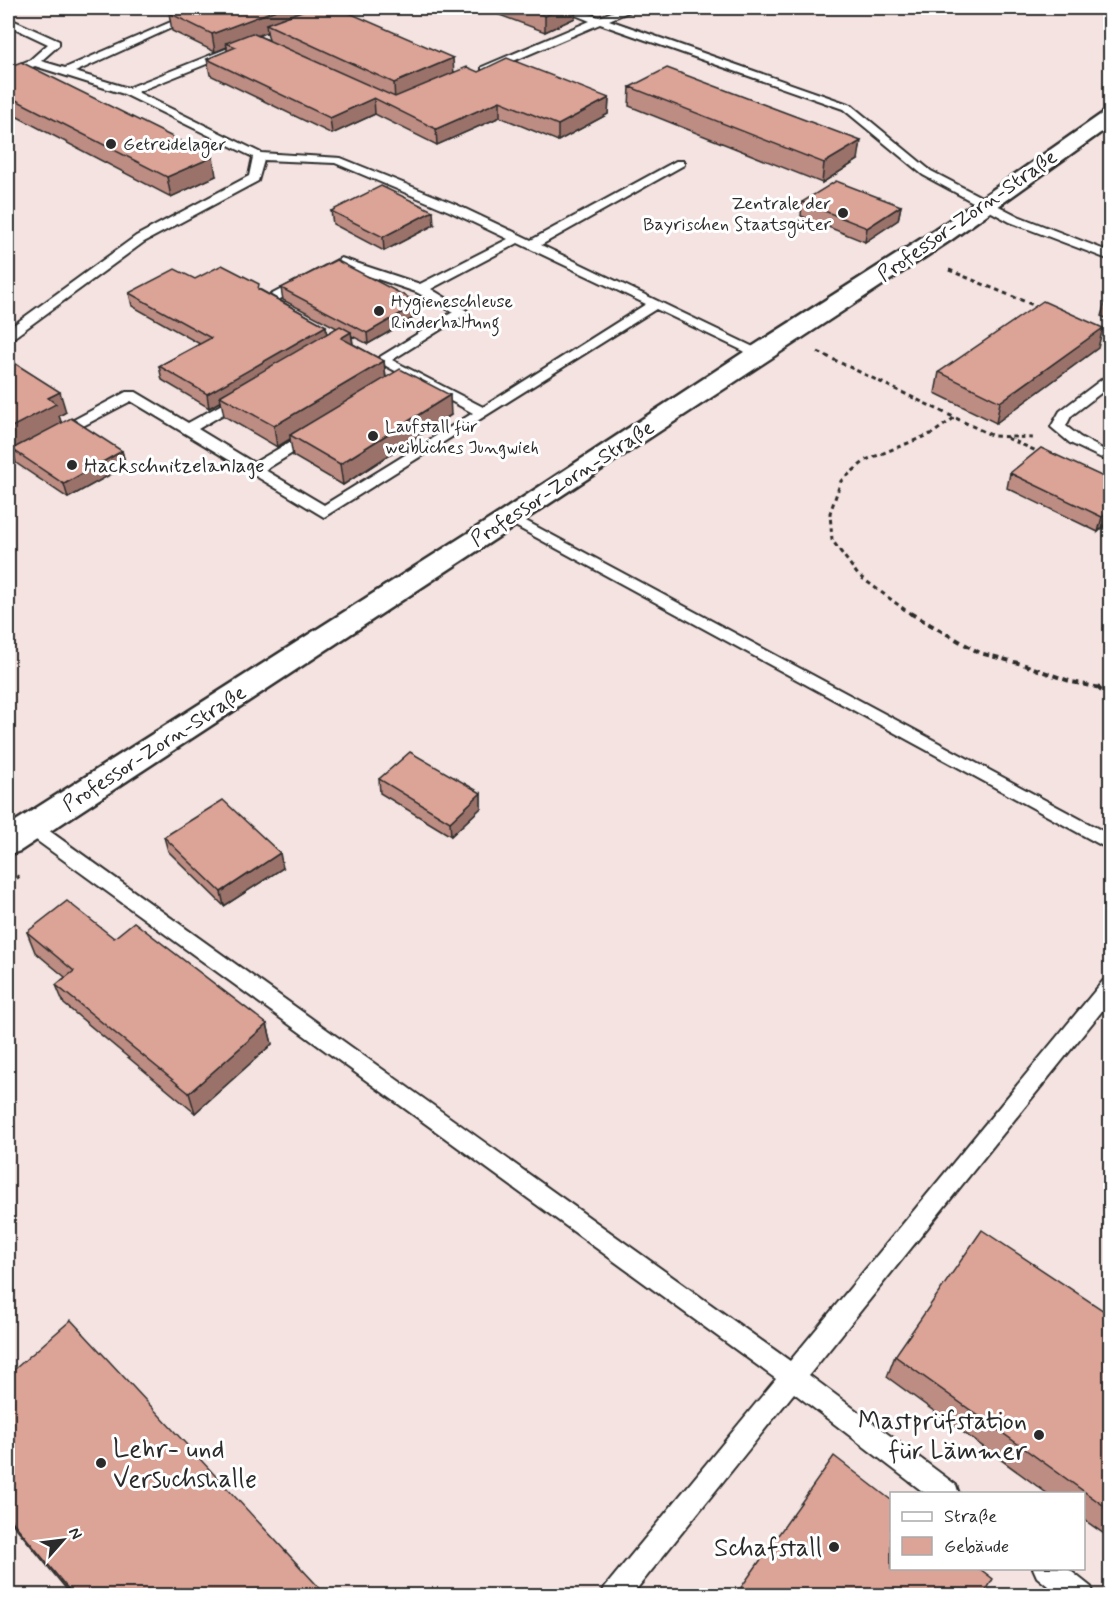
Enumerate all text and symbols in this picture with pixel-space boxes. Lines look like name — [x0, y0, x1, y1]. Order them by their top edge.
place label: Getreidelager — [123, 133, 227, 158]
marker: Getreidelager — [104, 137, 118, 151]
street label: Professor-Zorn-Straße — [872, 143, 1063, 289]
place label: Zentrale der Bayrischen Staatsgüter — [643, 192, 832, 238]
marker: Zentrale der Bayrischen Staatsgüter — [836, 206, 850, 220]
place label: Hygieneschleuse Rinderhaltung — [391, 290, 513, 337]
marker: Hygieneschleuse Rinderhaltung — [372, 304, 386, 318]
street label: Professor-Zorn-Straße — [465, 414, 660, 554]
place label: Laufstall für weibliches Jungwieh — [385, 415, 539, 460]
marker: Laufstall für weibliches Jungwieh — [366, 429, 380, 443]
place label: Hackschnitzelanlage — [84, 452, 265, 480]
marker: Hackschnitzelanlage — [65, 458, 79, 472]
street label: Professor-Zorn-Straße — [57, 679, 252, 819]
place label: Mastprüfstation für Lämmer — [858, 1405, 1028, 1469]
marker: Mastprüfstation für Lämmer — [1032, 1428, 1046, 1442]
place label: Lehr- und Versuchshalle — [113, 1433, 257, 1497]
marker: Lehr- und Versuchshalle — [94, 1456, 108, 1470]
legend — [890, 1492, 1085, 1570]
text: Straße — [944, 1505, 997, 1529]
north arrow — [33, 1510, 93, 1570]
text: N — [63, 1524, 87, 1543]
place label: Schafstall — [714, 1532, 822, 1566]
text: Gebäude — [944, 1535, 1009, 1559]
marker: Schafstall — [827, 1540, 841, 1554]

